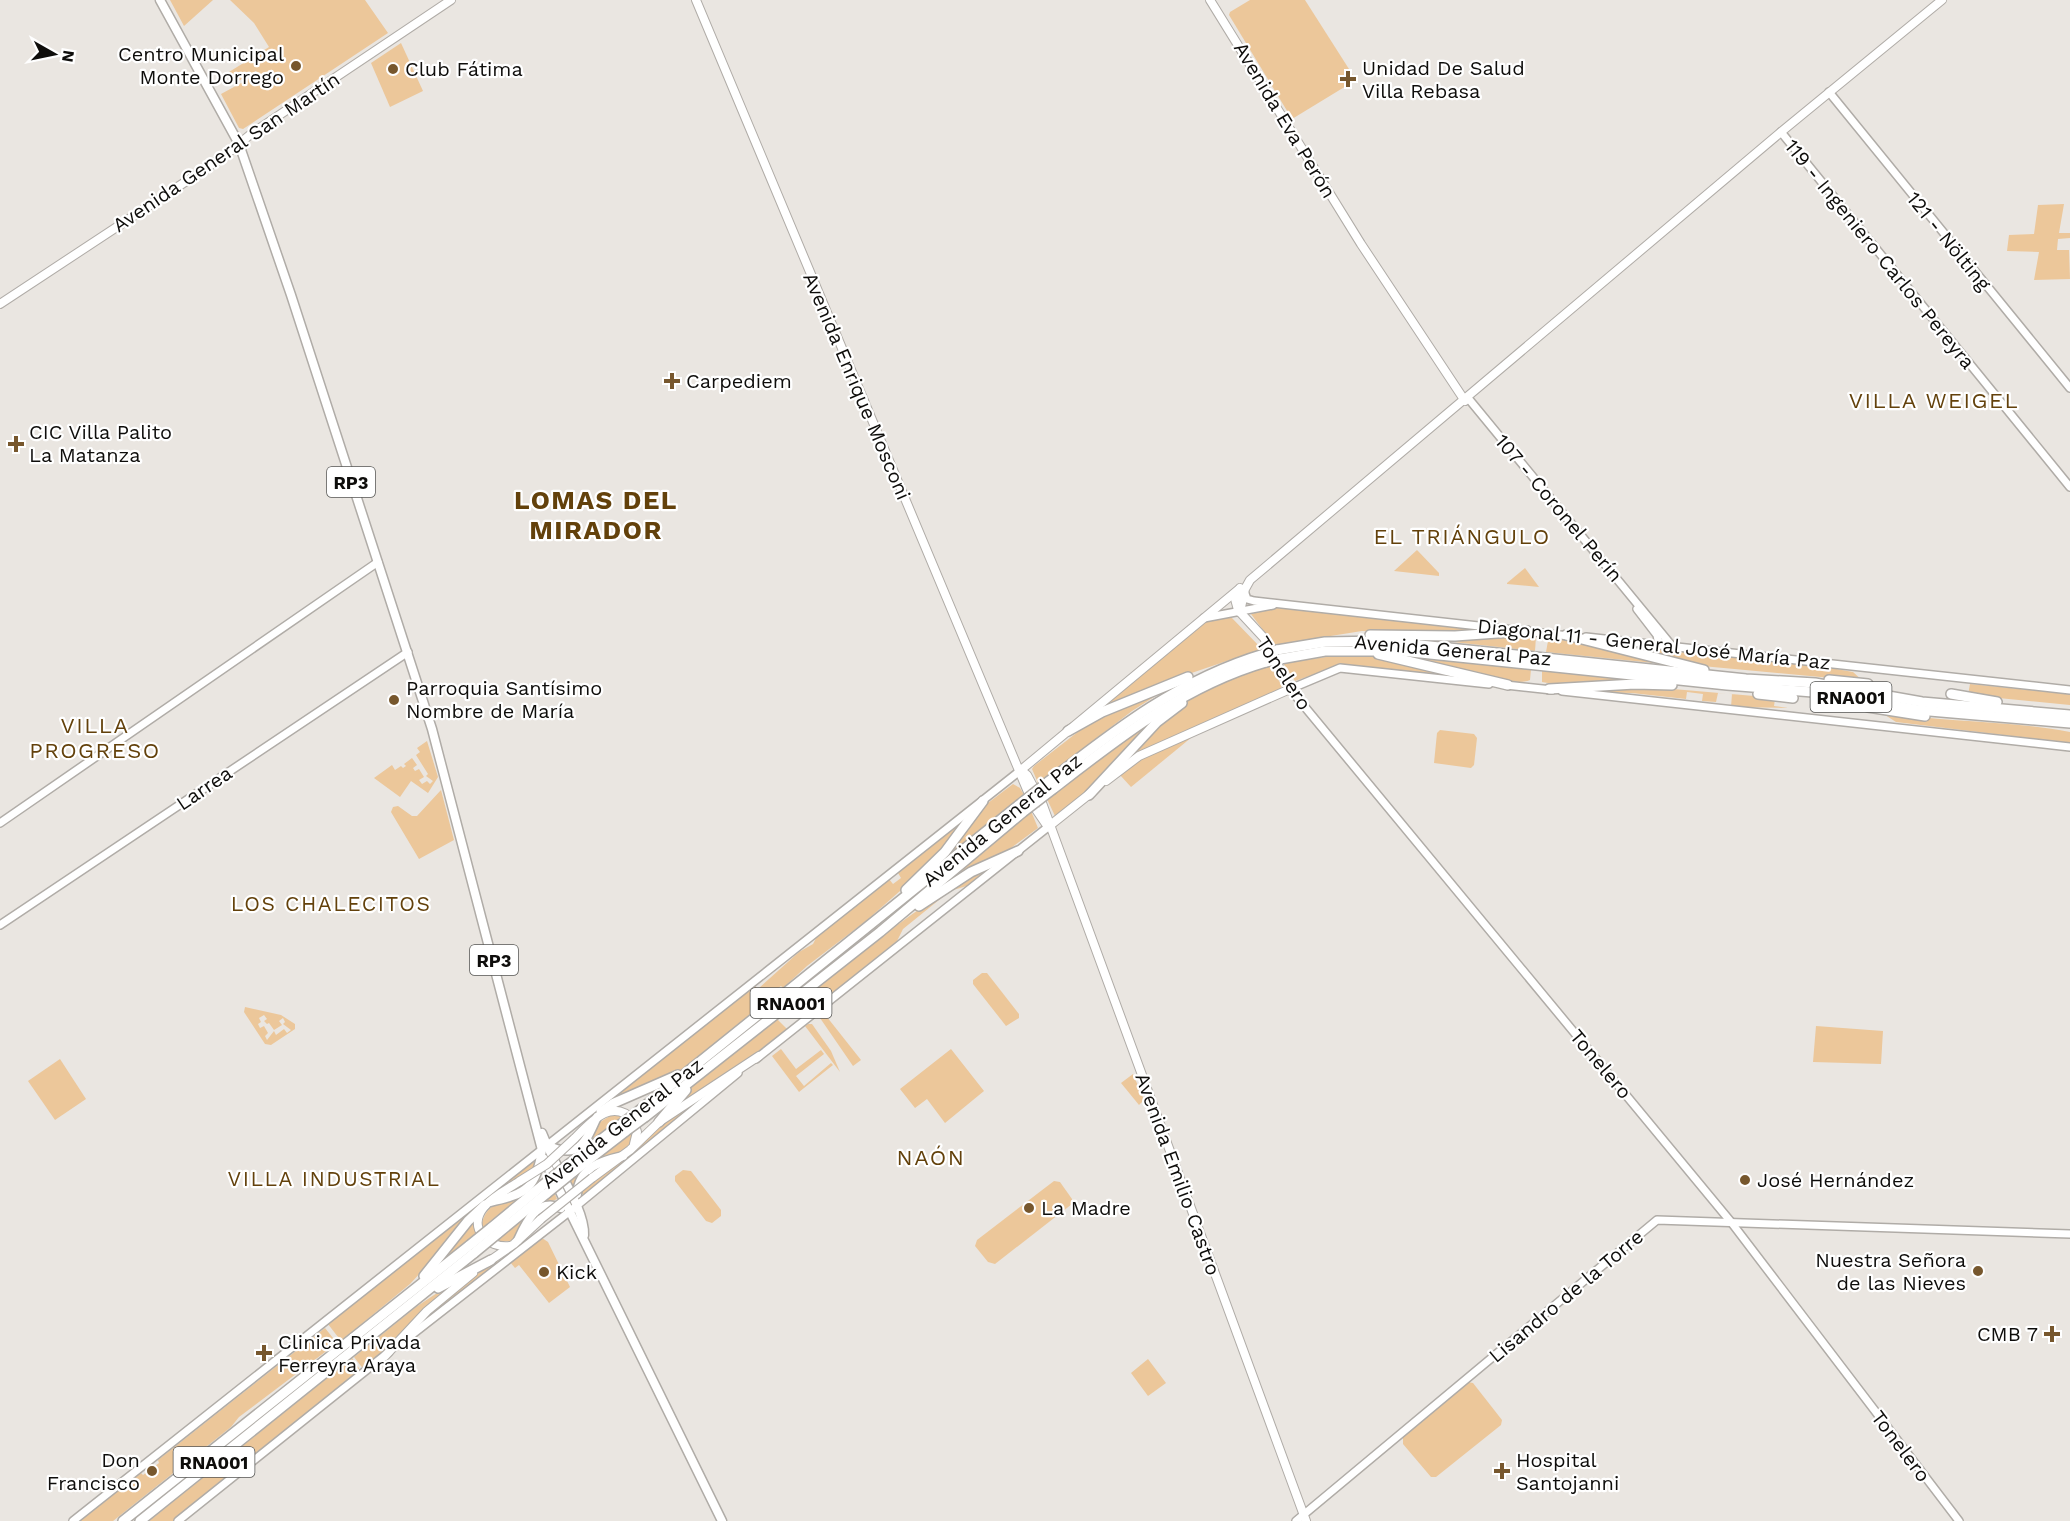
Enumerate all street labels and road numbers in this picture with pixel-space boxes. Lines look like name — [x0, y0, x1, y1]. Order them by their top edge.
street label: Avenida Eva Perón — [1229, 37, 1341, 203]
street label: Avenida General San Martín — [108, 67, 344, 237]
street label: 119 - Ingeniero Carlos Pereyra — [1780, 134, 1980, 374]
street label: 121 - Nölting — [1902, 187, 1996, 295]
street label: Avenida Enrique Mosconi — [798, 269, 916, 503]
street label: 107 - Coronel Perín — [1490, 429, 1628, 587]
road number: RP3 — [327, 467, 375, 497]
street label: Diagonal 11 - General José María Paz — [1476, 614, 1832, 674]
street label: Avenida General Paz — [1353, 629, 1553, 671]
street label: Tonelero — [1251, 632, 1317, 714]
road number: RNA001 — [1810, 682, 1892, 712]
street label: Avenida General Paz — [918, 748, 1086, 892]
street label: Larrea — [172, 761, 236, 815]
road number: RP3 — [470, 945, 518, 975]
road number: RNA001 — [750, 988, 832, 1018]
street label: Tonelero — [1565, 1024, 1637, 1104]
street label: Avenida General Paz — [537, 1053, 707, 1193]
street label: Avenida Emilio Castro — [1130, 1070, 1226, 1278]
street label: Lisandro de la Torre — [1484, 1224, 1648, 1368]
street label: Tonelero — [1866, 1406, 1936, 1486]
road number: RNA001 — [174, 1447, 254, 1477]

